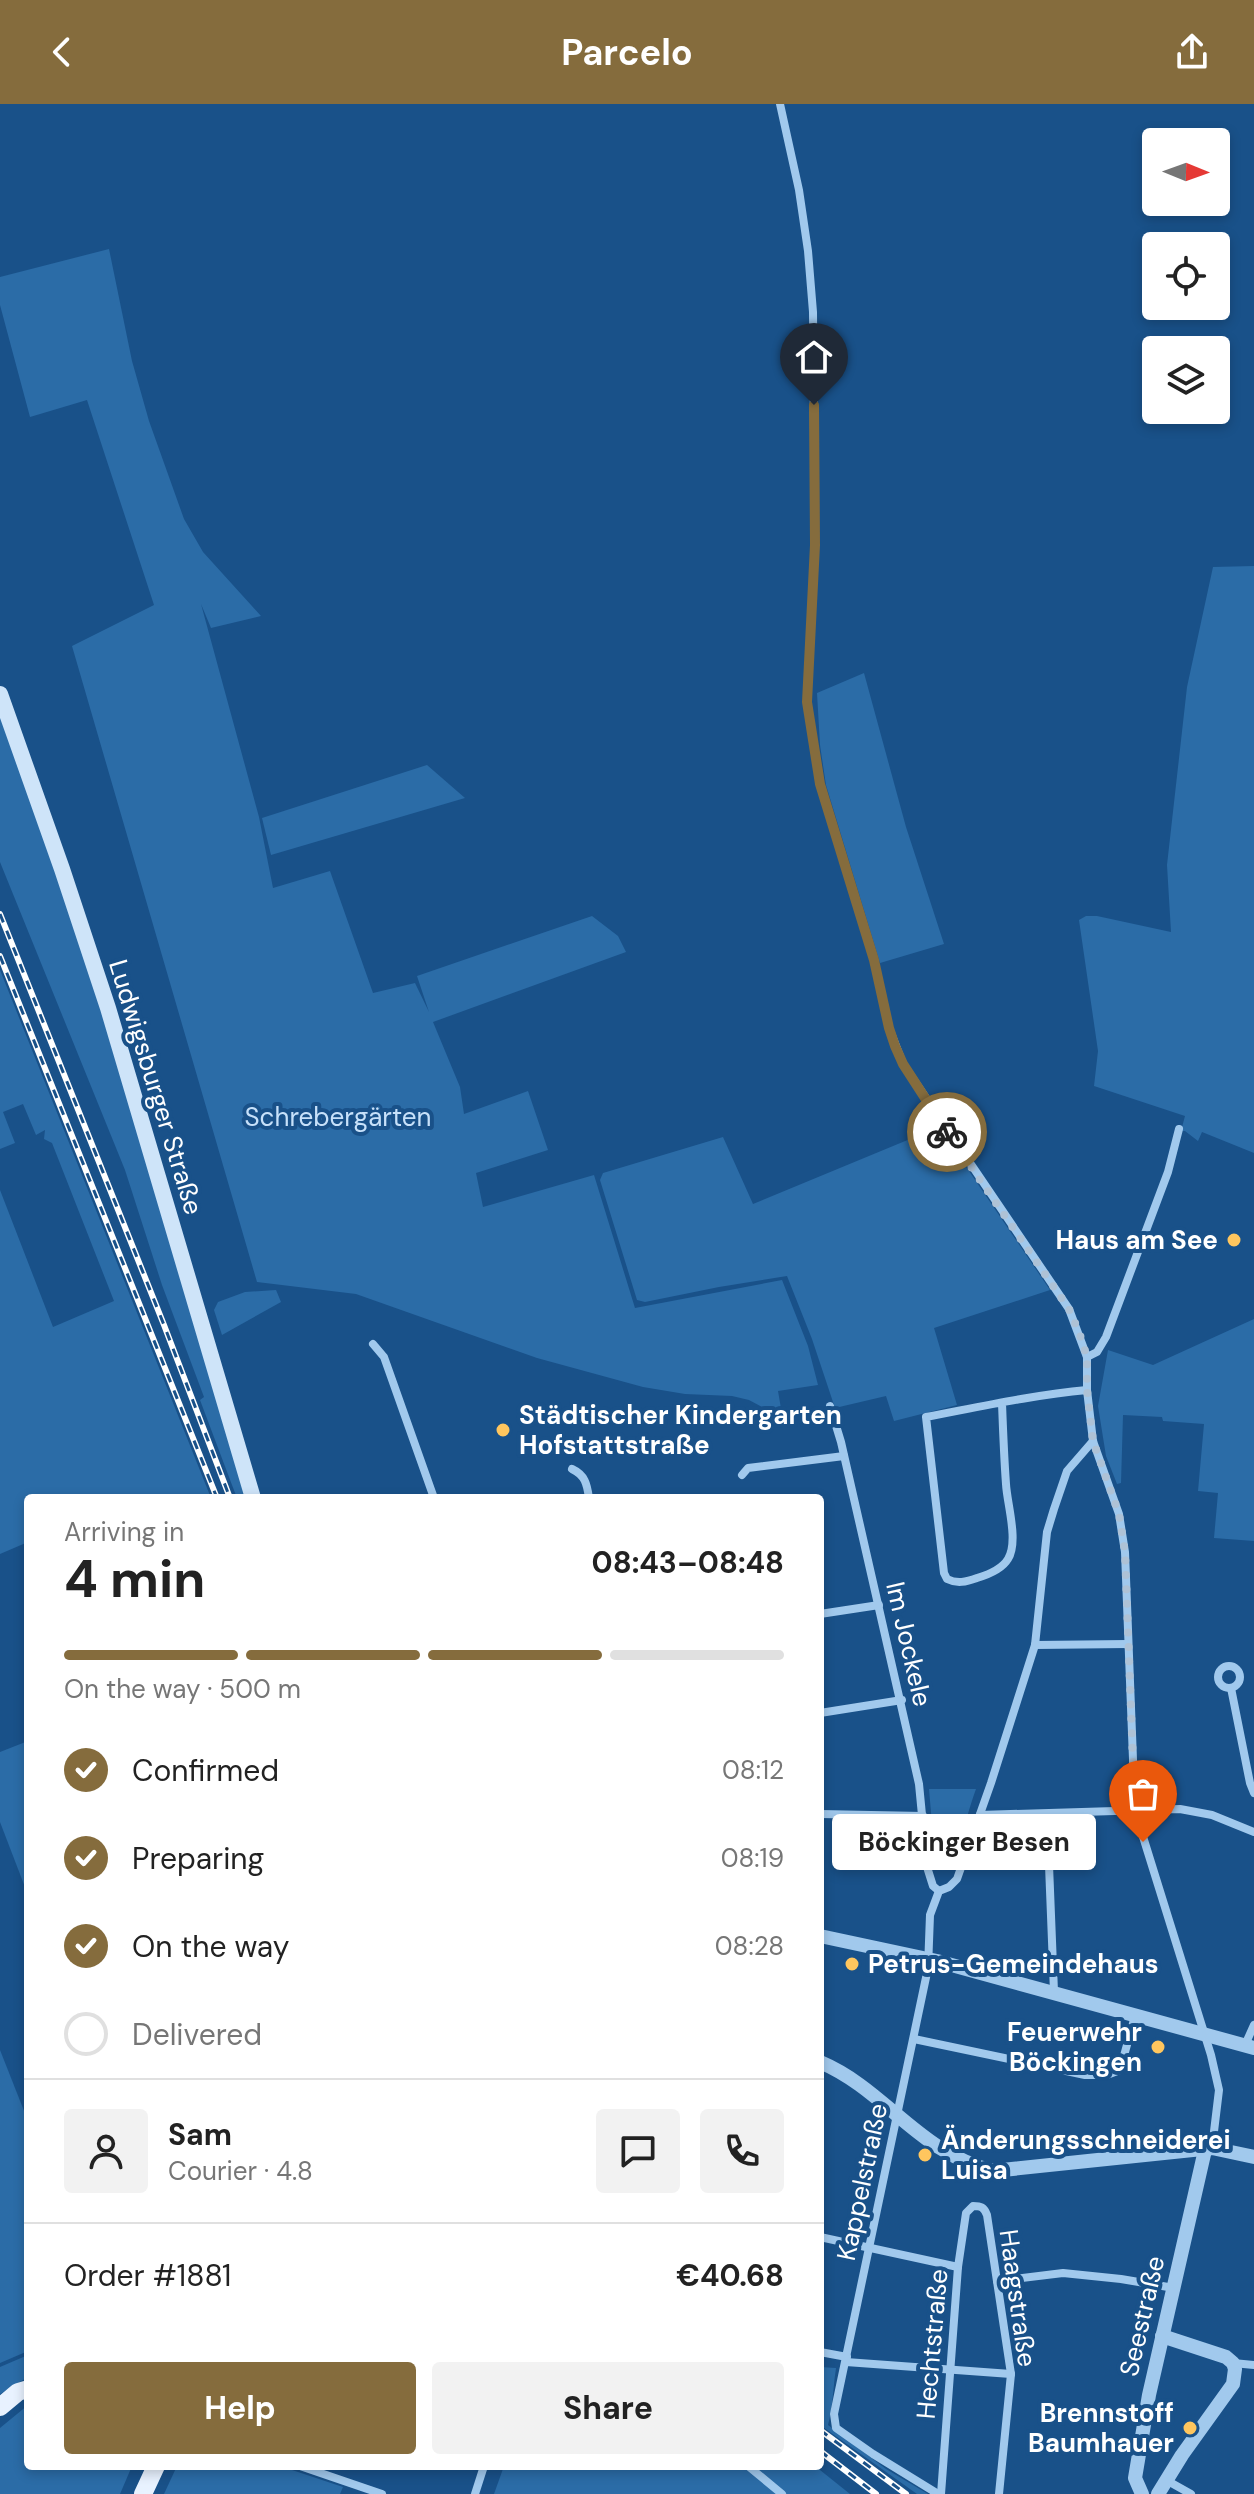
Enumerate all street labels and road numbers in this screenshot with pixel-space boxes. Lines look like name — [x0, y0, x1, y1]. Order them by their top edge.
street label: Ludwigsburger Straße — [101, 955, 211, 1219]
street label: Im Jockele — [878, 1578, 940, 1710]
street label: Kappelstraße — [829, 2100, 895, 2264]
street label: Haagstraße — [992, 2227, 1044, 2369]
street label: Seestraße — [1112, 2252, 1172, 2380]
street label: Hechtstraße — [909, 2268, 955, 2420]

